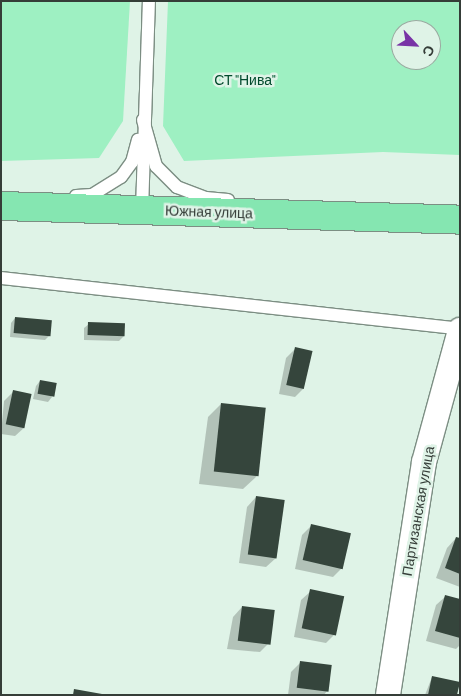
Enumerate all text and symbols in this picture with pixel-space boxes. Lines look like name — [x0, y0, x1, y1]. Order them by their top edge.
north arrow — [391, 20, 441, 70]
text: С — [419, 43, 439, 59]
park label: СТ "Нива" — [214, 72, 276, 88]
street label: Южная улица — [165, 202, 253, 222]
street label: Партизанская улица — [398, 445, 438, 577]

